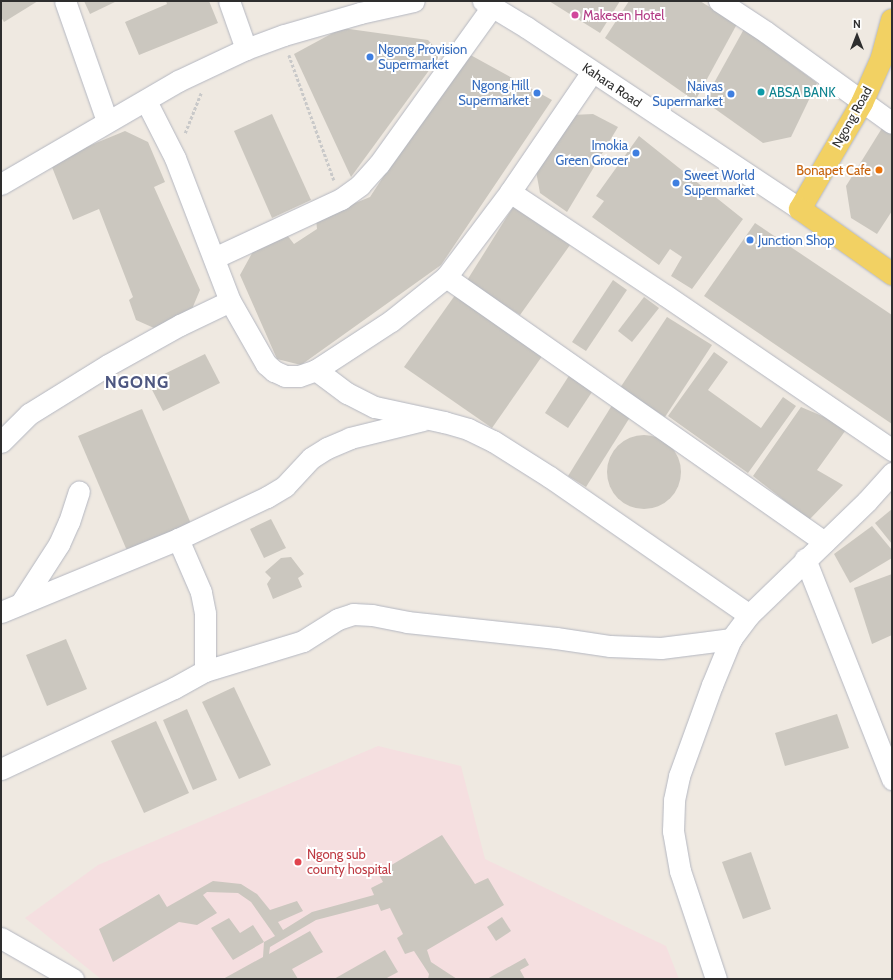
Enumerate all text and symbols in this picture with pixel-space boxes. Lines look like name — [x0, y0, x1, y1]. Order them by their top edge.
place label: Makesen Hotel — [583, 7, 664, 23]
marker: Makesen Hotel — [570, 10, 580, 20]
north arrow — [837, 16, 877, 56]
text: N — [853, 17, 861, 31]
place label: Ngong Provision Supermarket — [378, 42, 467, 73]
marker: Ngong Provision Supermarket — [365, 52, 375, 62]
street label: Kahara Road — [579, 59, 645, 111]
place label: Ngong Hill Supermarket — [458, 78, 529, 109]
place label: Naivas Supermarket — [652, 79, 723, 110]
place label: ABSA BANK — [769, 84, 836, 100]
street label: Ngong Road — [829, 84, 875, 150]
marker: ABSA BANK — [756, 87, 766, 97]
marker: Ngong Hill Supermarket — [532, 88, 542, 98]
marker: Naivas Supermarket — [726, 89, 736, 99]
place label: Imokia Green Grocer — [556, 138, 628, 169]
marker: Imokia Green Grocer — [631, 148, 641, 158]
place label: Bonapet Cafe — [796, 162, 871, 178]
marker: Bonapet Cafe — [874, 165, 884, 175]
place label: Sweet World Supermarket — [684, 168, 755, 199]
marker: Sweet World Supermarket — [671, 178, 681, 188]
place label: Junction Shop — [758, 232, 835, 248]
marker: Junction Shop — [745, 235, 755, 245]
district label: NGONG — [105, 373, 169, 393]
place label: Ngong sub county hospital — [307, 847, 391, 878]
marker: Ngong sub county hospital — [292, 856, 304, 868]

